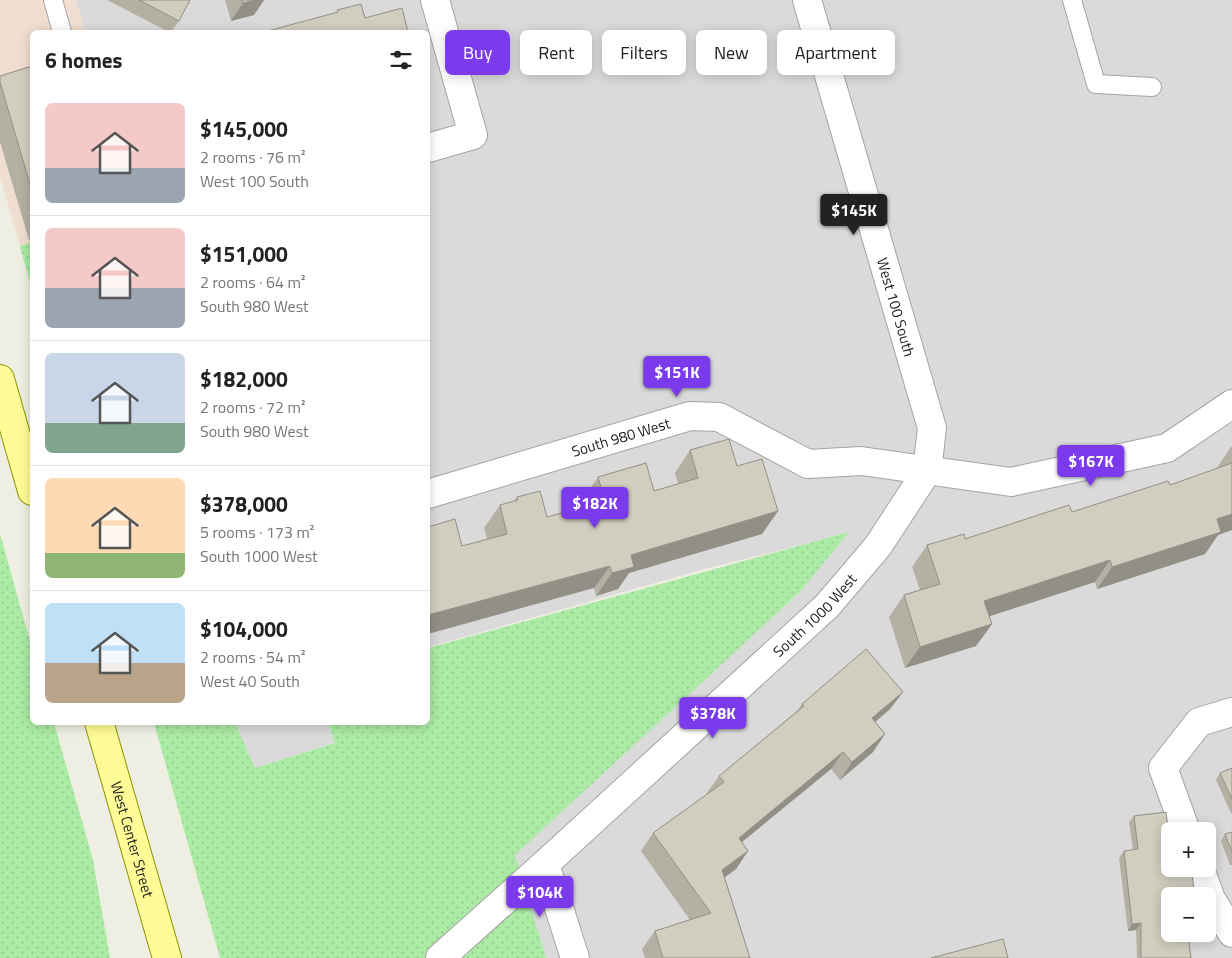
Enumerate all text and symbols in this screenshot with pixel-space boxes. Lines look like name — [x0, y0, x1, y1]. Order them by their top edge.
chip: Buy — [445, 30, 510, 75]
chip: Rent — [520, 30, 592, 75]
chip: Filters — [602, 30, 686, 75]
chip: New — [696, 30, 767, 75]
chip: Apartment — [777, 30, 895, 75]
text: 6 homes — [45, 44, 122, 76]
icon: filters — [387, 46, 415, 74]
text: $145,000 — [200, 113, 288, 145]
icon: home — [85, 123, 145, 183]
text: 2 rooms · 76 m² — [200, 145, 305, 169]
text: West 100 South — [200, 169, 309, 193]
pin: $145K — [819, 194, 889, 236]
text: $145K — [831, 198, 877, 222]
text: $151,000 — [200, 238, 288, 270]
icon: home — [85, 248, 145, 308]
street label: West 100 South — [871, 255, 921, 359]
text: 2 rooms · 64 m² — [200, 270, 305, 294]
text: South 980 West — [200, 294, 309, 318]
pin: $151K — [642, 356, 712, 398]
text: $151K — [654, 360, 700, 384]
text: $182,000 — [200, 363, 288, 395]
icon: home — [85, 373, 145, 433]
text: 2 rooms · 72 m² — [200, 395, 305, 419]
street label: South 980 West — [568, 411, 674, 462]
text: South 980 West — [200, 419, 309, 443]
pin: $167K — [1056, 444, 1126, 487]
text: $167K — [1068, 449, 1114, 473]
pin: $182K — [560, 486, 630, 529]
text: $378,000 — [200, 488, 288, 520]
text: $182K — [572, 491, 618, 515]
icon: home — [85, 498, 145, 558]
text: 5 rooms · 173 m² — [200, 520, 314, 544]
text: South 1000 West — [200, 544, 318, 568]
street label: South 1000 West — [767, 567, 862, 662]
text: $104,000 — [200, 613, 288, 645]
icon: home — [85, 623, 145, 683]
text: 2 rooms · 54 m² — [200, 645, 305, 669]
text: West 40 South — [200, 669, 300, 693]
pin: $378K — [678, 696, 748, 739]
text: $378K — [690, 701, 736, 725]
street label: West Center Street — [105, 778, 161, 901]
map controls — [1161, 822, 1216, 942]
button: + — [1161, 822, 1216, 877]
pin: $104K — [505, 876, 575, 918]
text: $104K — [517, 880, 563, 904]
button: − — [1161, 887, 1216, 942]

